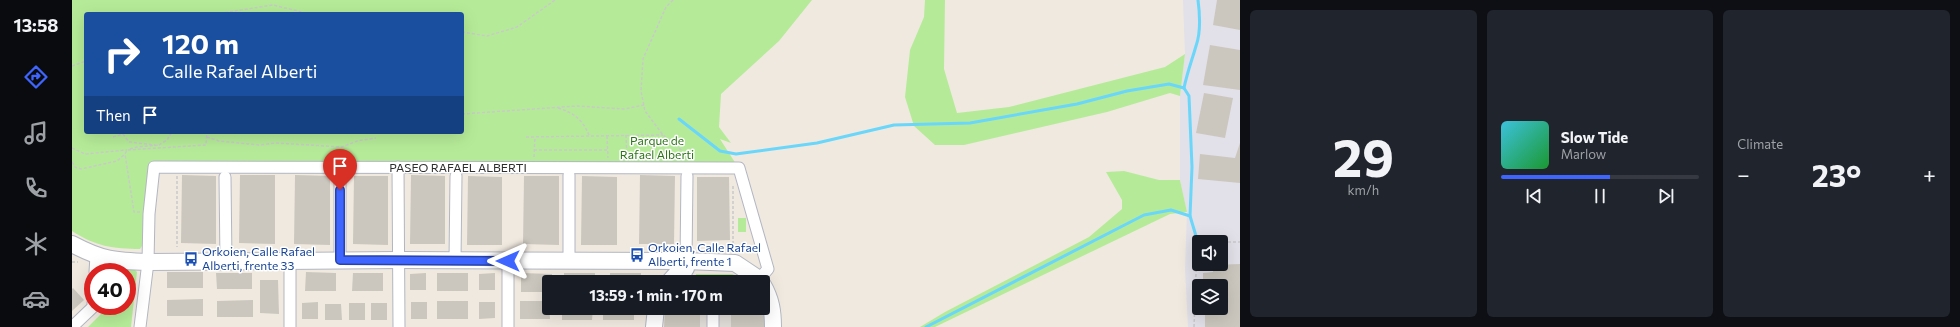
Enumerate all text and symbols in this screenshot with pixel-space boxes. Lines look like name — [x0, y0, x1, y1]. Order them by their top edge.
text: 13:58 — [13, 14, 59, 36]
text: 120 m — [162, 26, 239, 60]
icon: right — [96, 28, 148, 80]
text: Calle Rafael Alberti — [162, 60, 317, 82]
icon: directions — [22, 63, 50, 91]
icon: arrive — [139, 104, 161, 126]
text: Then — [96, 106, 131, 124]
icon: music — [22, 119, 50, 147]
text: 29 — [1333, 124, 1394, 188]
text: Slow Tide — [1561, 128, 1628, 146]
park label: Parque de Rafael Alberti — [620, 133, 694, 161]
text: Climate — [1737, 136, 1783, 152]
text: Marlow — [1561, 146, 1606, 162]
pin — [323, 149, 357, 190]
icon: arrive — [329, 155, 351, 177]
text: 23° — [1812, 156, 1861, 193]
street label: PASEO RAFAEL ALBERTI — [389, 160, 527, 174]
text: − — [1737, 161, 1750, 188]
text: + — [1923, 161, 1936, 188]
icon: phone — [22, 174, 50, 202]
text: km/h — [1348, 182, 1379, 198]
icon: previous — [1523, 185, 1545, 207]
icon: pause — [1589, 185, 1611, 207]
icon: next — [1655, 185, 1677, 207]
icon: climate — [22, 230, 50, 258]
map controls — [1192, 235, 1228, 315]
button: sound — [1192, 235, 1228, 271]
position arrow — [487, 240, 529, 282]
place label: Orkoien, Calle Rafael Alberti, frente 1 — [648, 240, 761, 268]
place label: Orkoien, Calle Rafael Alberti, frente 33 — [202, 244, 315, 272]
bus stop icon: Orkoien, Calle Rafael Alberti, frente 1 — [629, 247, 645, 263]
bus stop icon: Orkoien, Calle Rafael Alberti, frente 33 — [183, 251, 199, 267]
speed limit sign: 40 — [84, 263, 136, 315]
button: layers — [1192, 279, 1228, 315]
icon: car — [22, 285, 50, 313]
text: 13:59 · 1 min · 170 m — [589, 286, 723, 304]

